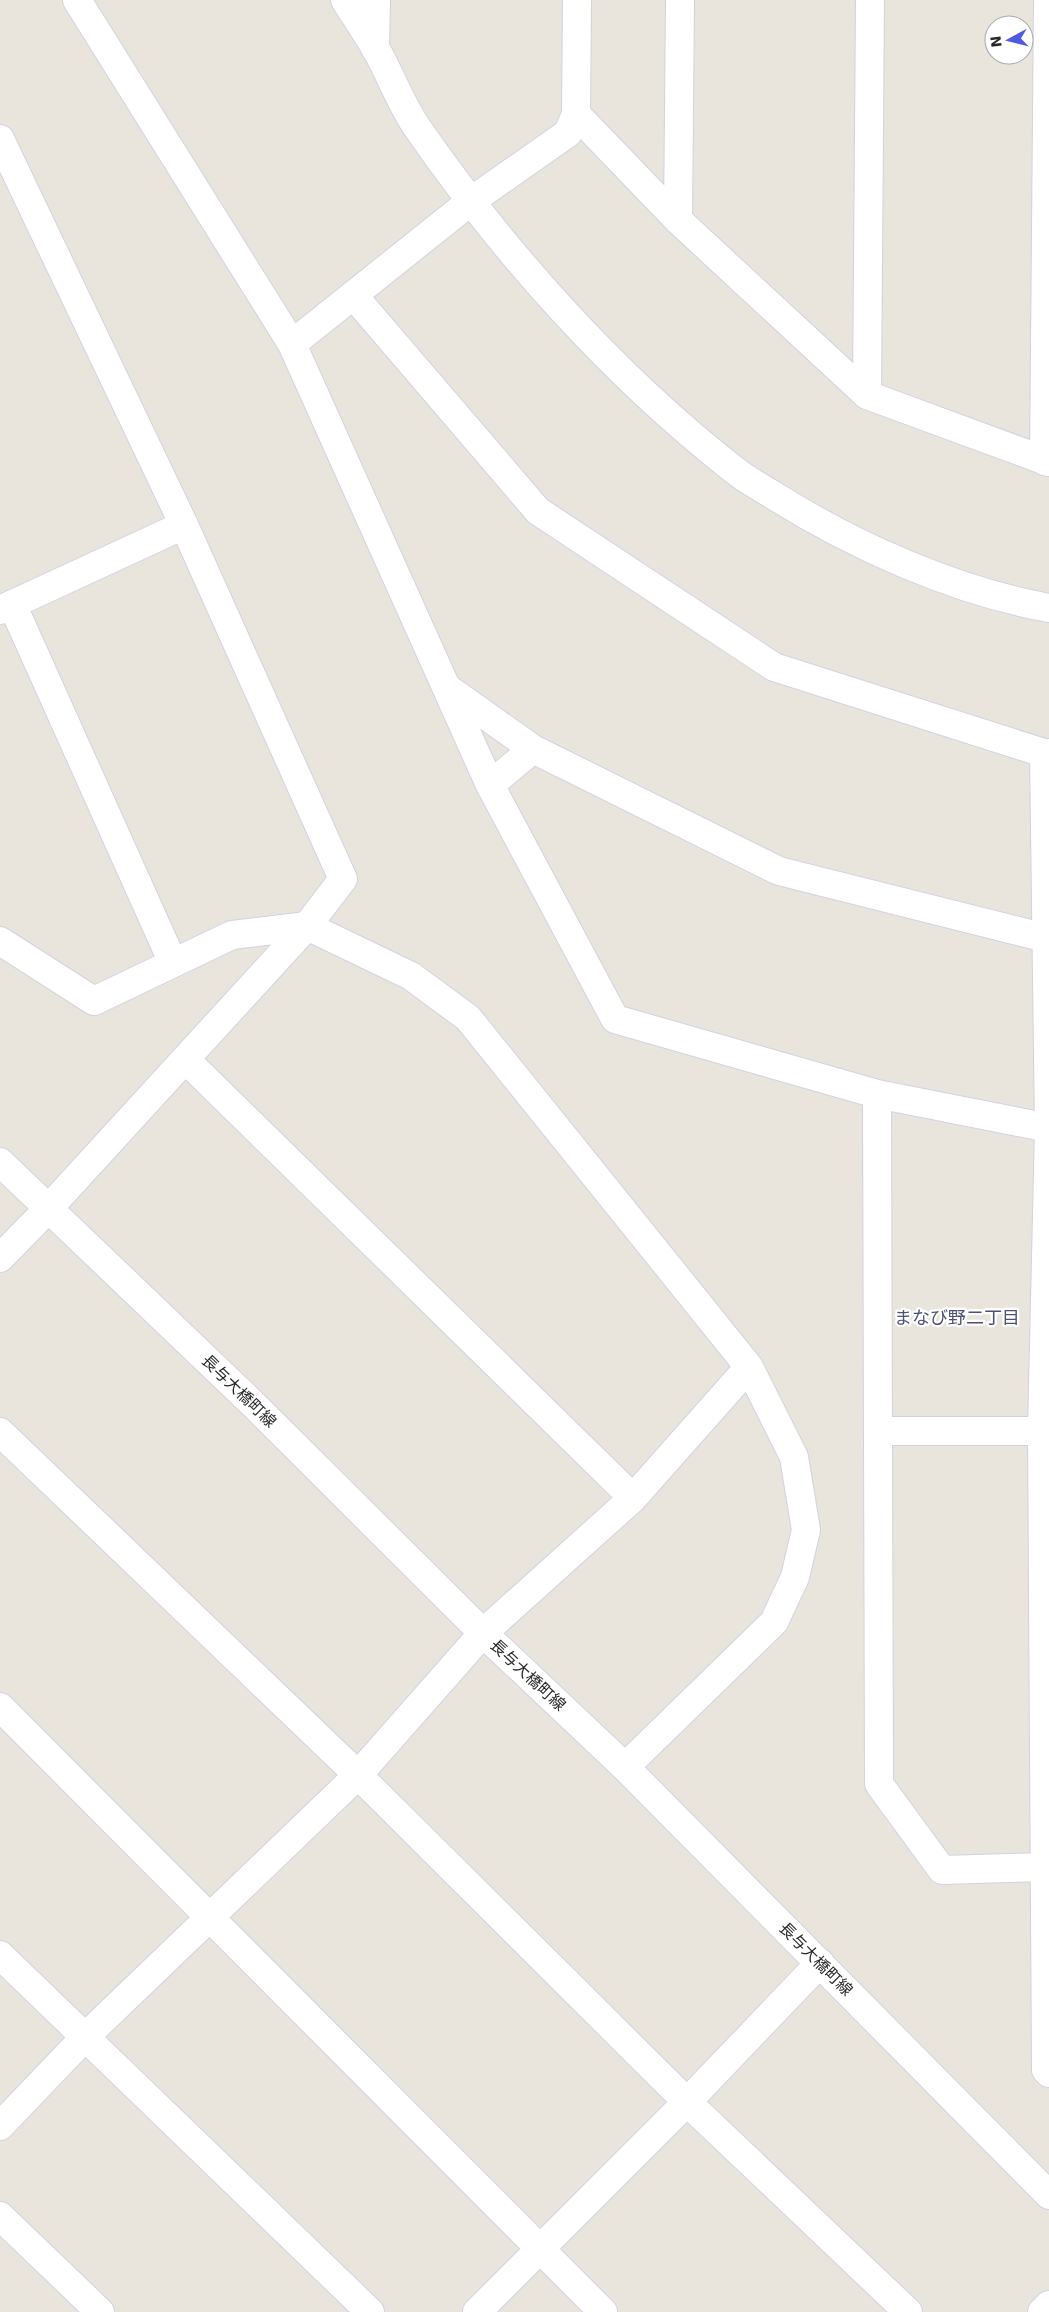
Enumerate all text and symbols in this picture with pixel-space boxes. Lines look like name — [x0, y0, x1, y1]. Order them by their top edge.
north arrow — [984, 15, 1034, 65]
text: N — [987, 35, 1005, 48]
district label: まなび野二丁目 — [894, 1307, 1020, 1328]
street label: 長与大橋町線 — [198, 1351, 280, 1431]
street label: 長与大橋町線 — [486, 1635, 570, 1715]
street label: 長与大橋町線 — [775, 1918, 857, 2000]

